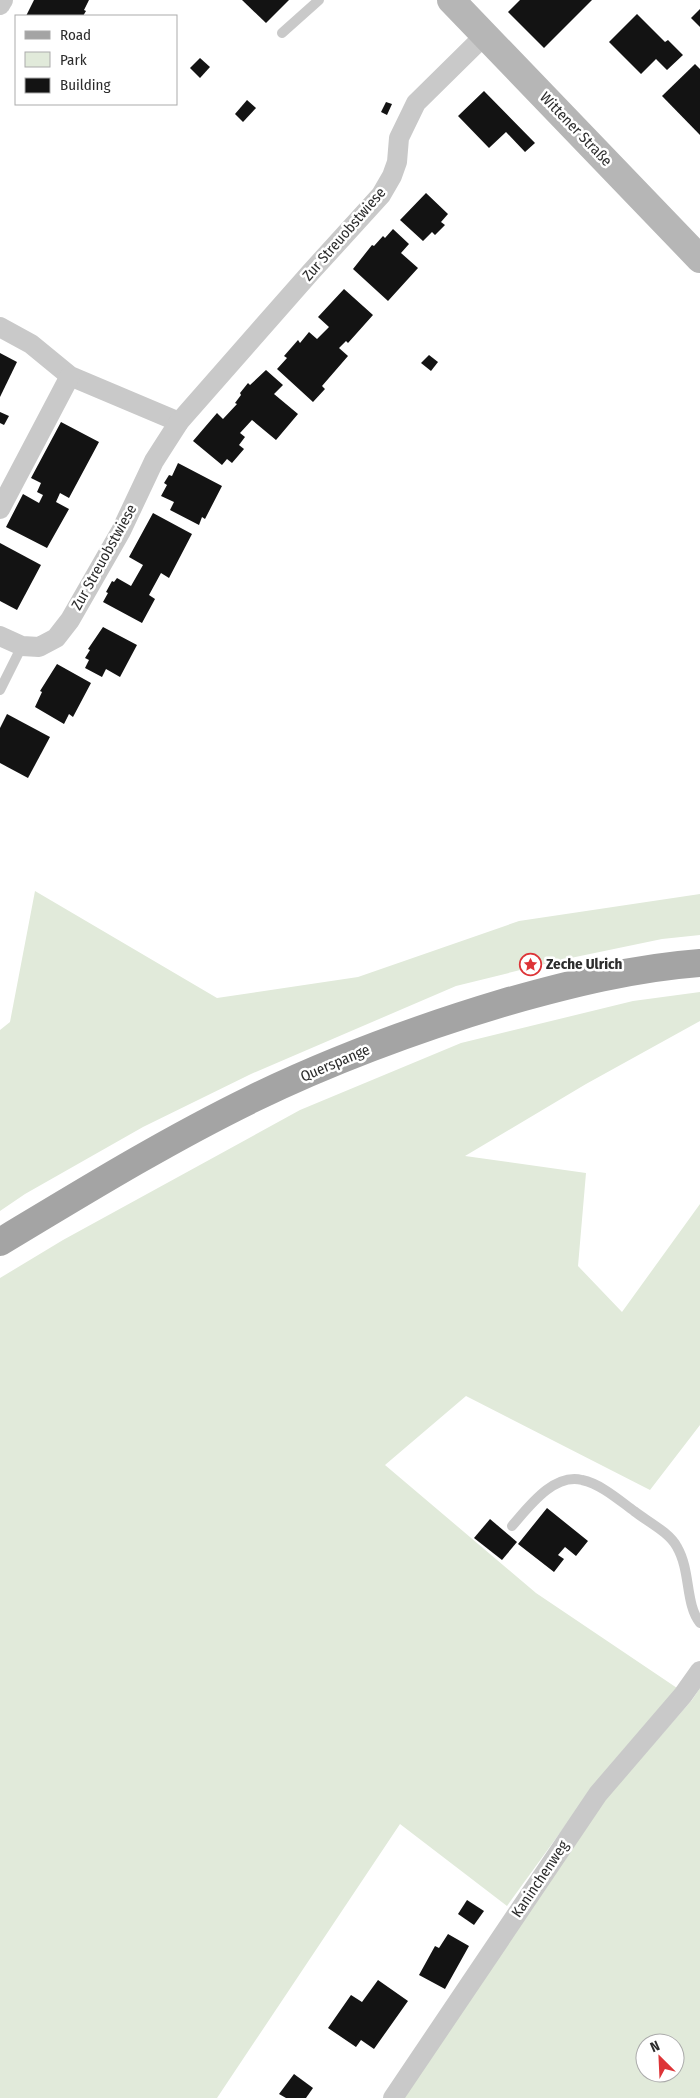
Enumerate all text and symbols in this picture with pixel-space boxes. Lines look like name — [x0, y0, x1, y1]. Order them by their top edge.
legend — [15, 15, 178, 105]
text: Road — [60, 26, 91, 44]
text: Park — [60, 51, 87, 69]
text: Building — [60, 76, 111, 94]
street label: Wittener Straße — [536, 88, 616, 170]
street label: Zur Streuobstwiese — [299, 184, 389, 284]
street label: Zur Streuobstwiese — [68, 501, 140, 613]
place icon: Zeche Ulrich — [518, 952, 542, 976]
place label: Zeche Ulrich — [546, 955, 623, 973]
street label: Querspange — [298, 1040, 372, 1086]
street label: Kaninchenweg — [508, 1837, 572, 1921]
north arrow — [635, 2033, 685, 2083]
text: N — [648, 2037, 662, 2056]

